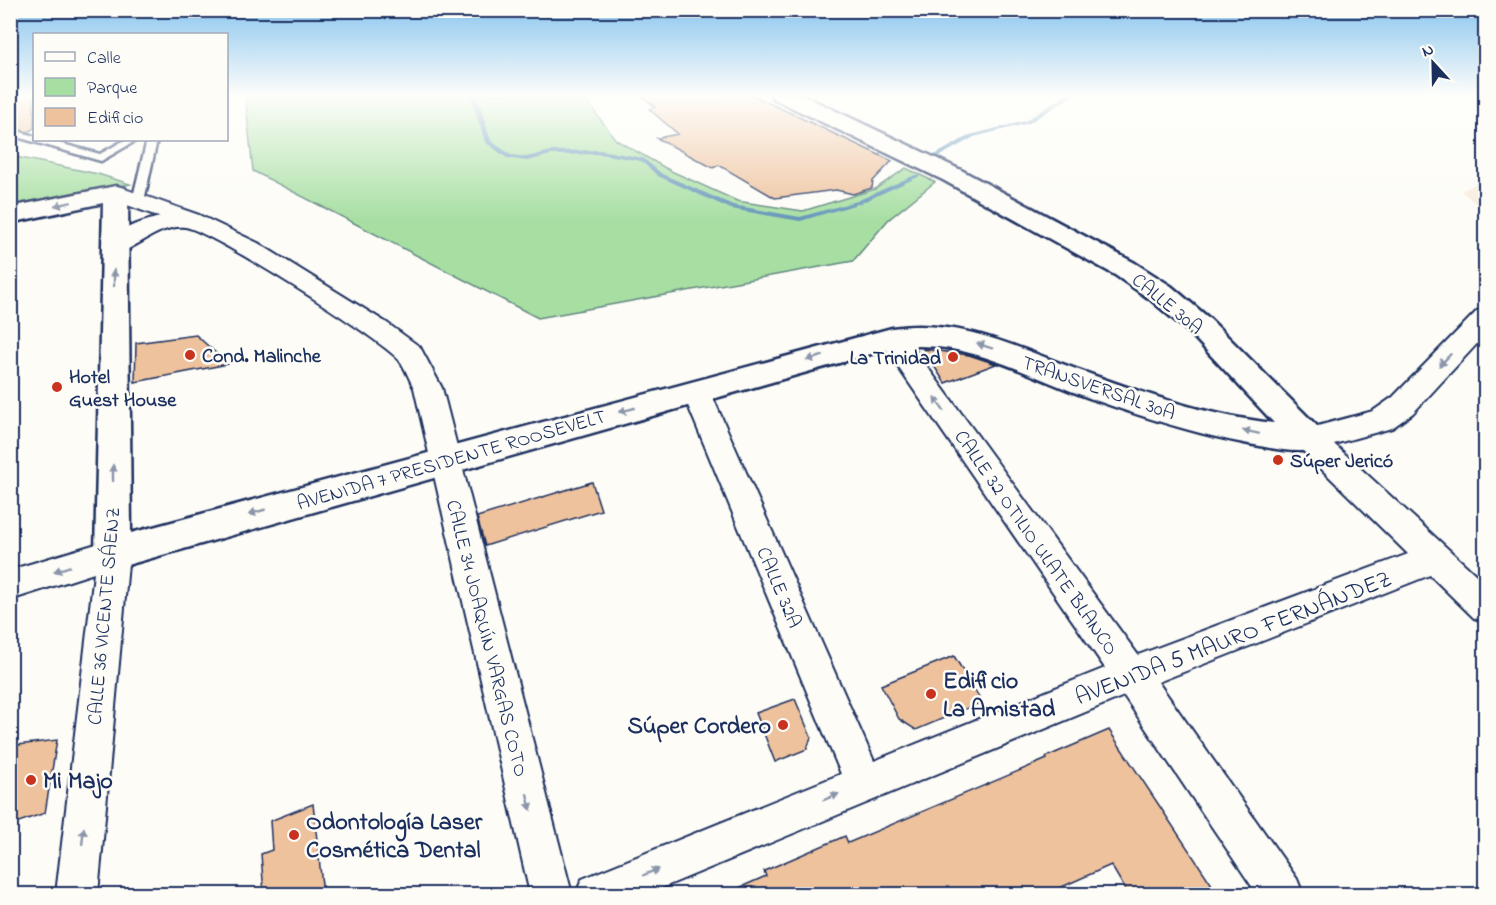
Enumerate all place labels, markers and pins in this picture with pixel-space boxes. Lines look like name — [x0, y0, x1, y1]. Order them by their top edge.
place label: Cond. Malinche — [202, 343, 322, 372]
place label: La Trinidad — [850, 345, 942, 374]
marker: Cond. Malinche — [183, 348, 197, 362]
marker: La Trinidad — [946, 350, 960, 364]
place label: Hotel Guest House — [69, 364, 177, 416]
marker: Hotel Guest House — [50, 380, 64, 394]
place label: Súper Jericó — [1290, 448, 1393, 477]
marker: Súper Jericó — [1271, 453, 1285, 467]
place label: Edificio La Amistad — [943, 665, 1056, 728]
marker: Edificio La Amistad — [924, 687, 938, 701]
place label: Súper Cordero — [627, 710, 771, 745]
marker: Súper Cordero — [776, 718, 790, 732]
place label: Mi Majo — [43, 765, 113, 800]
marker: Mi Majo — [24, 773, 38, 787]
place label: Odontología Laser Cosmética Dental — [306, 806, 483, 869]
marker: Odontología Laser Cosmética Dental — [287, 828, 301, 842]

